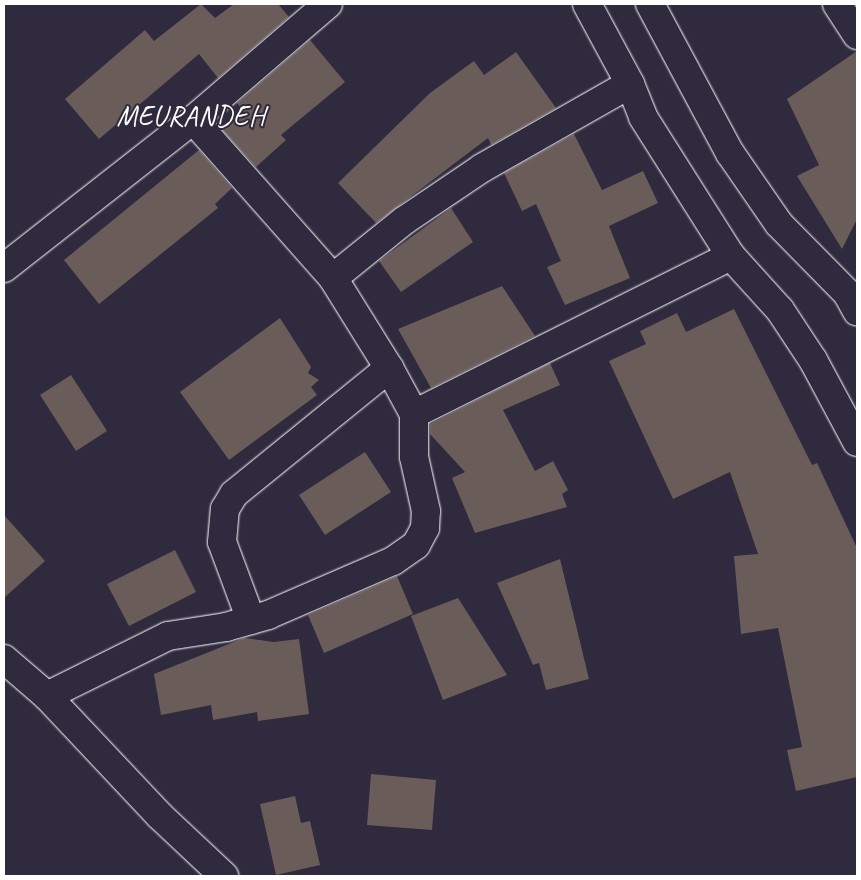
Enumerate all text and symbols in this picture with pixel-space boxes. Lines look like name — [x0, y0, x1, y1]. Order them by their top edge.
district label: MEURANDEH — [116, 99, 266, 133]

